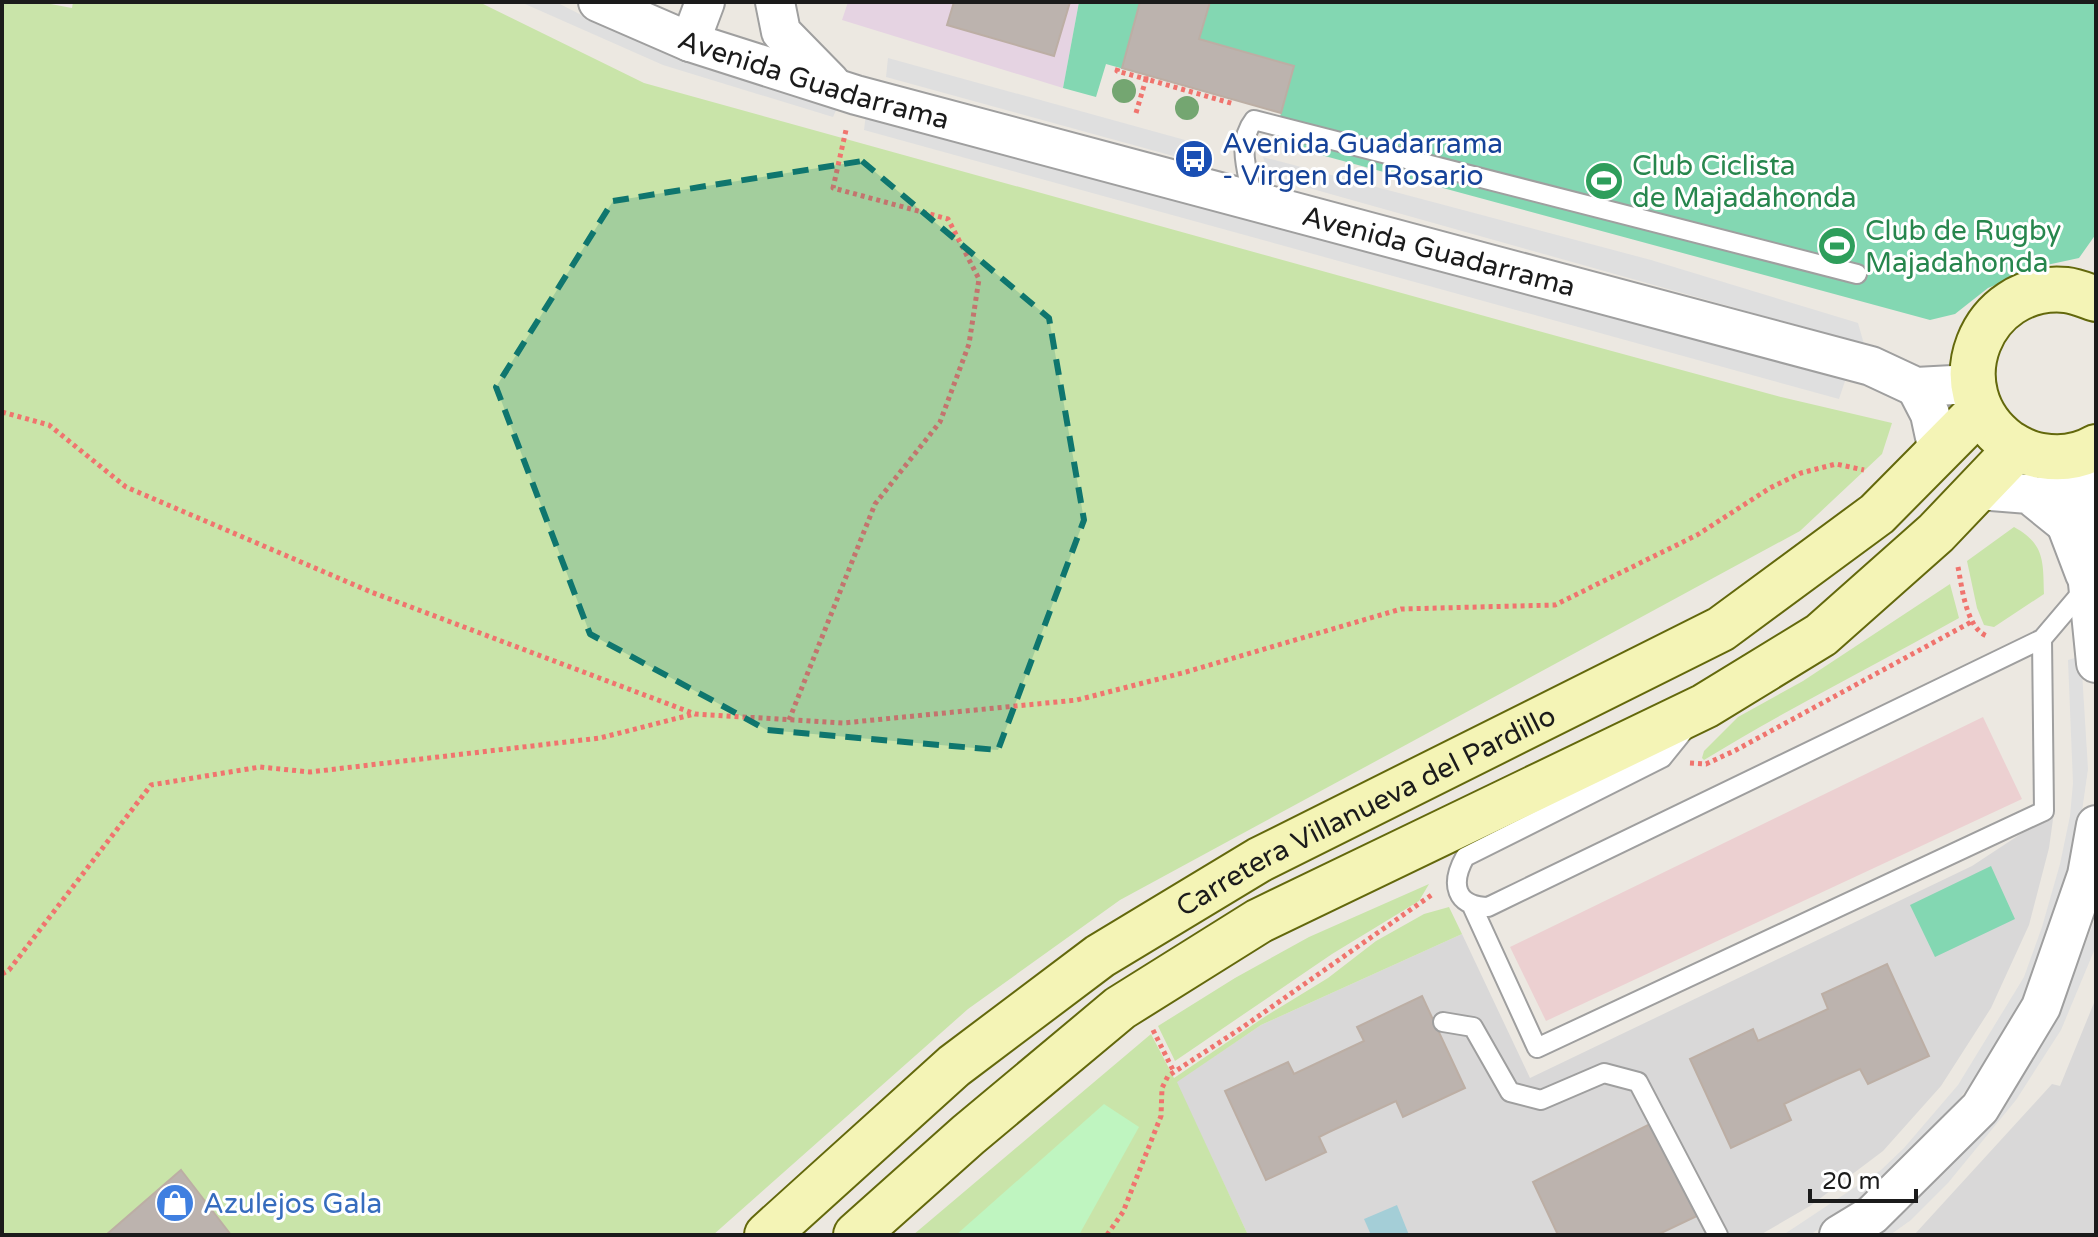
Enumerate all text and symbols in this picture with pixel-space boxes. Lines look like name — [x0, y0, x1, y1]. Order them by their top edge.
street label: Avenida Guadarrama — [673, 23, 953, 137]
place label: Avenida Guadarrama - Virgen del Rosario — [1222, 127, 1503, 193]
bus stop icon: Avenida Guadarrama - Virgen del Rosario — [1173, 138, 1215, 180]
place label: Club Ciclista de Majadahonda — [1632, 149, 1856, 215]
sports icon: Club Ciclista de Majadahonda — [1583, 160, 1625, 202]
street label: Avenida Guadarrama — [1298, 199, 1579, 304]
place label: Club de Rugby Majadahonda — [1865, 214, 2061, 280]
sports icon: Club de Rugby Majadahonda — [1816, 225, 1858, 267]
street label: Carretera Villanueva del Pardillo — [1170, 699, 1561, 924]
scale bar — [1810, 1153, 1916, 1203]
text: 20 m — [1822, 1167, 1880, 1196]
shop icon: Azulejos Gala — [154, 1182, 196, 1224]
place label: Azulejos Gala — [203, 1187, 382, 1221]

